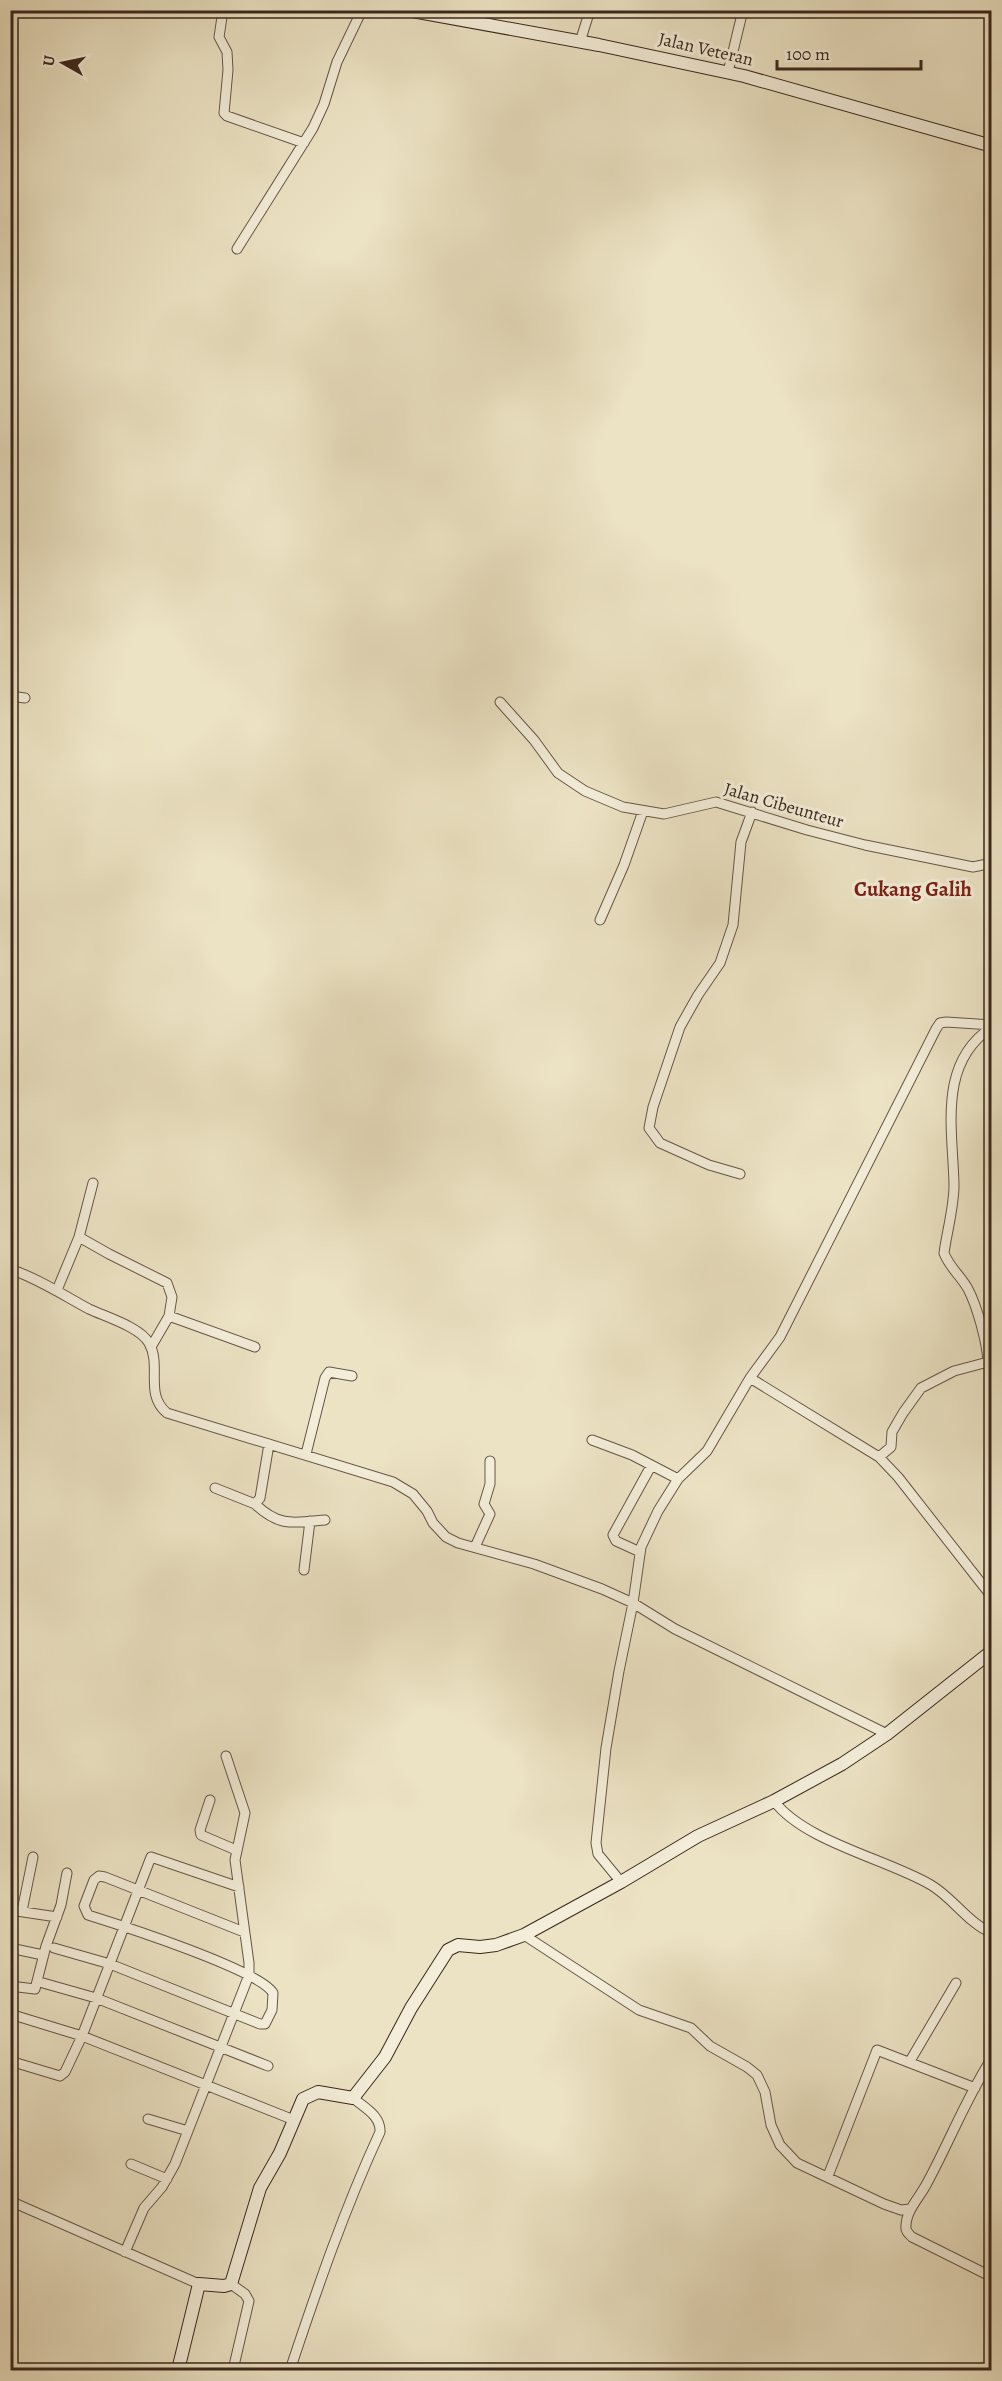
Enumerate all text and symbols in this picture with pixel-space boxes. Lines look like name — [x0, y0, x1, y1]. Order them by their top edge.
street label: Jalan Veteran — [656, 26, 756, 72]
north arrow — [33, 33, 93, 93]
scale bar — [777, 33, 921, 71]
text: 100 m — [786, 42, 830, 66]
text: U — [37, 53, 61, 68]
street label: Jalan Cibeunteur — [721, 776, 847, 834]
district label: Cukang Galih — [854, 875, 972, 903]

